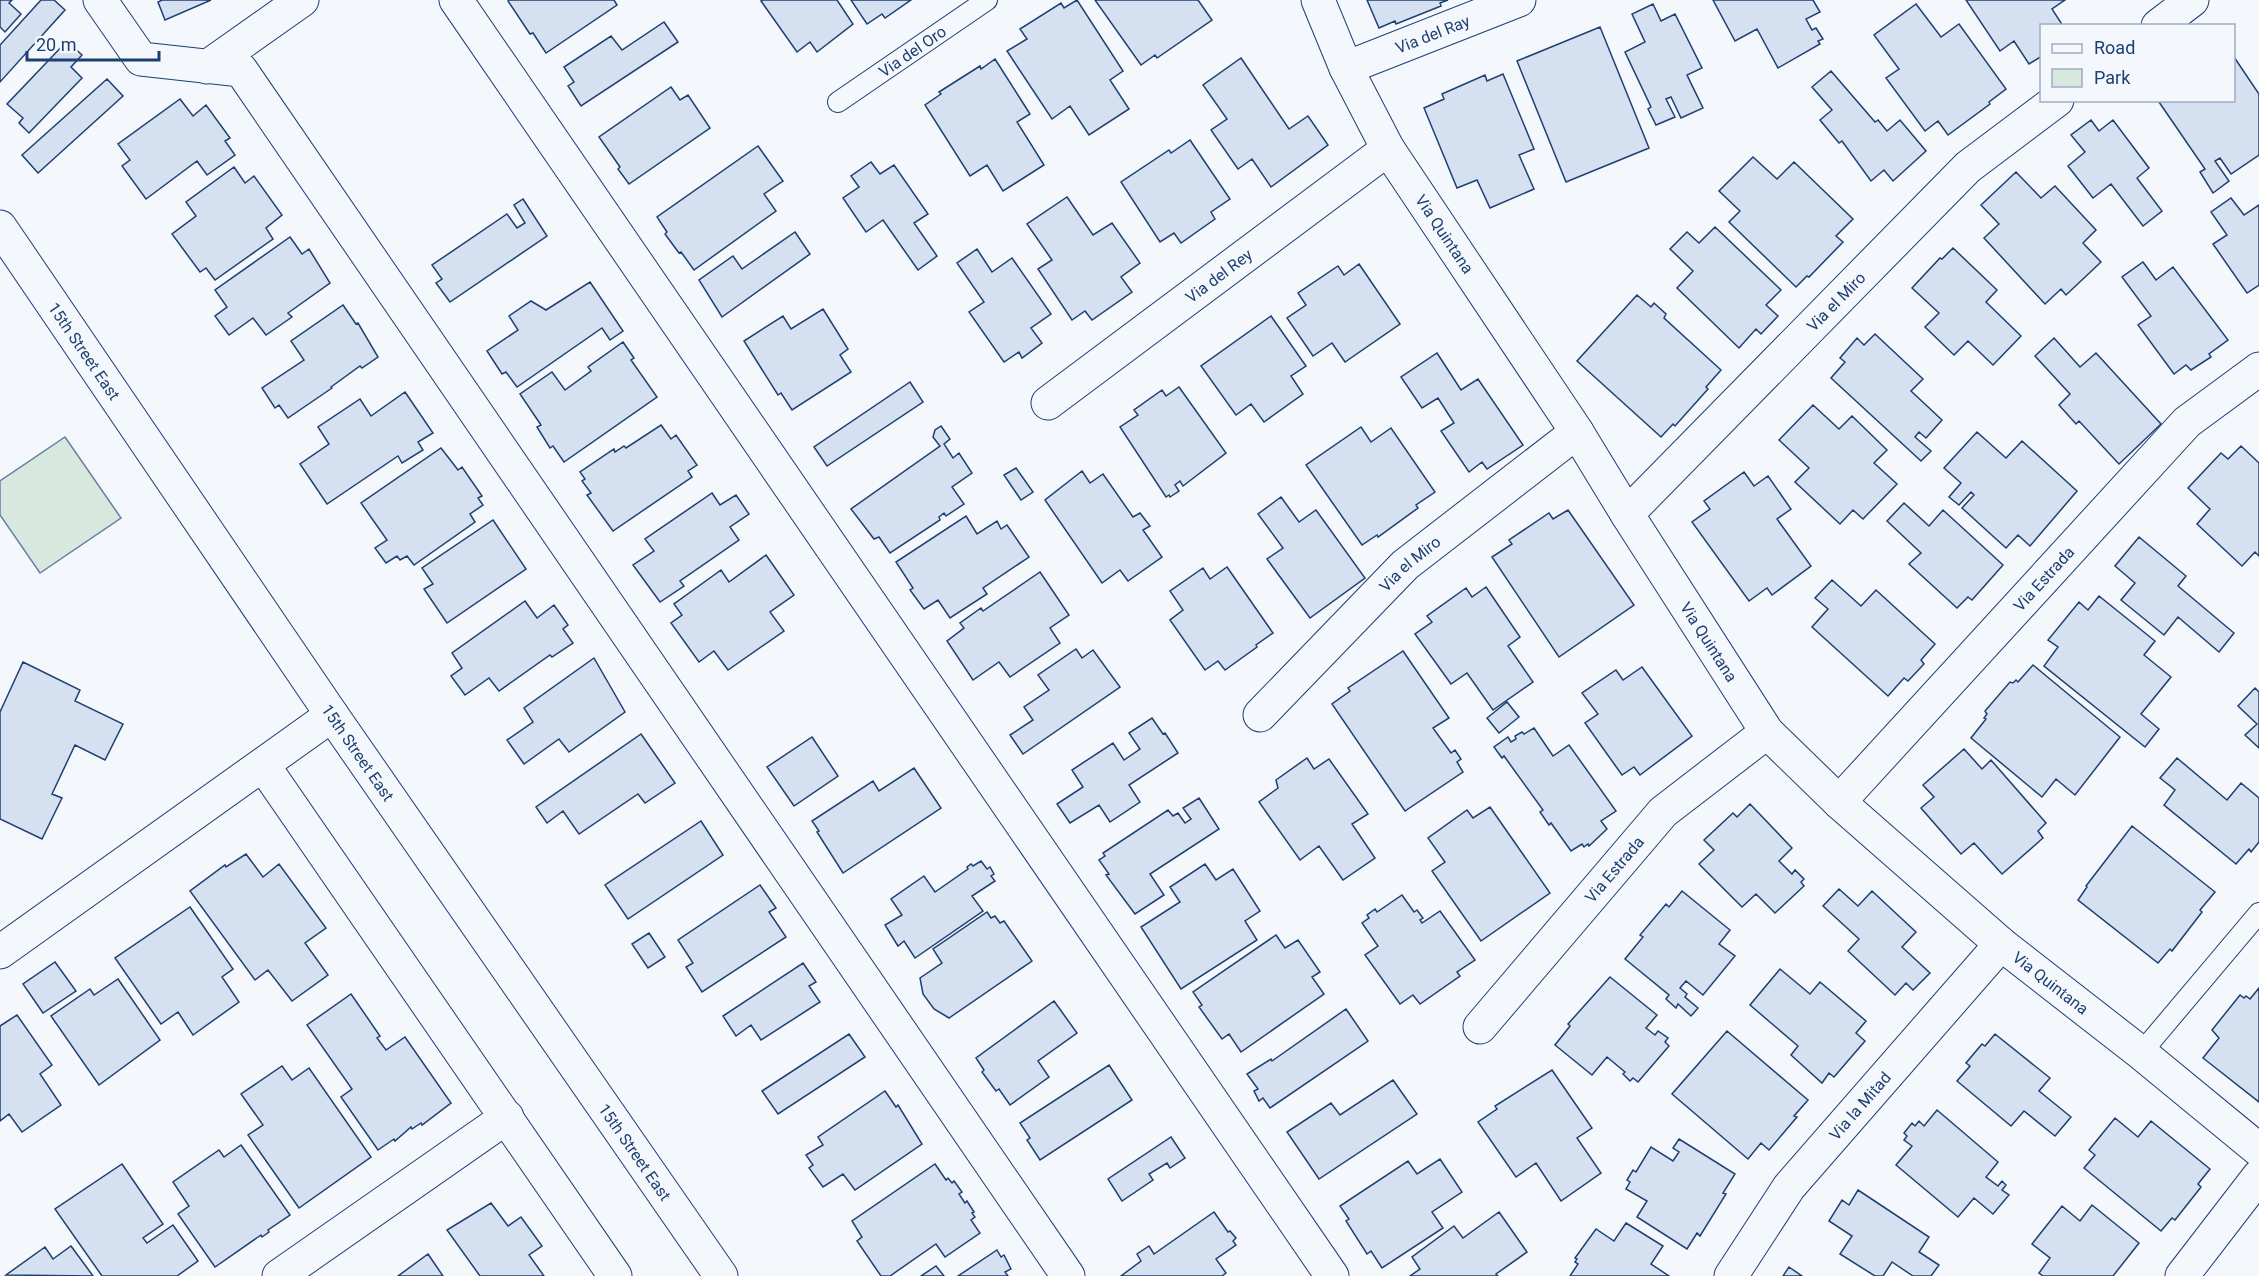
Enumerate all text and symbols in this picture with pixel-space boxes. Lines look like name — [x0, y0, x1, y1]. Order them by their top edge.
street label: Via del Ray — [1393, 11, 1473, 57]
street label: Via del Oro — [875, 21, 950, 81]
scale bar — [27, 24, 159, 62]
legend — [2040, 24, 2235, 102]
text: 20 m — [36, 34, 76, 55]
text: Road — [2094, 37, 2135, 58]
text: Park — [2094, 67, 2131, 88]
street label: Via Quintana — [1412, 191, 1478, 277]
street label: Via del Rey — [1182, 244, 1256, 306]
street label: Via el Miro — [1803, 268, 1869, 335]
street label: 15th Street East — [45, 299, 124, 403]
street label: Via el Miro — [1375, 532, 1444, 596]
street label: Via Estrada — [2009, 542, 2078, 615]
street label: Via Quintana — [1677, 598, 1742, 685]
street label: 15th Street East — [318, 701, 398, 805]
street label: Via Estrada — [1581, 832, 1648, 906]
street label: Via Quintana — [2009, 947, 2092, 1018]
street label: Via la Mitad — [1825, 1068, 1895, 1144]
street label: 15th Street East — [595, 1100, 675, 1204]

